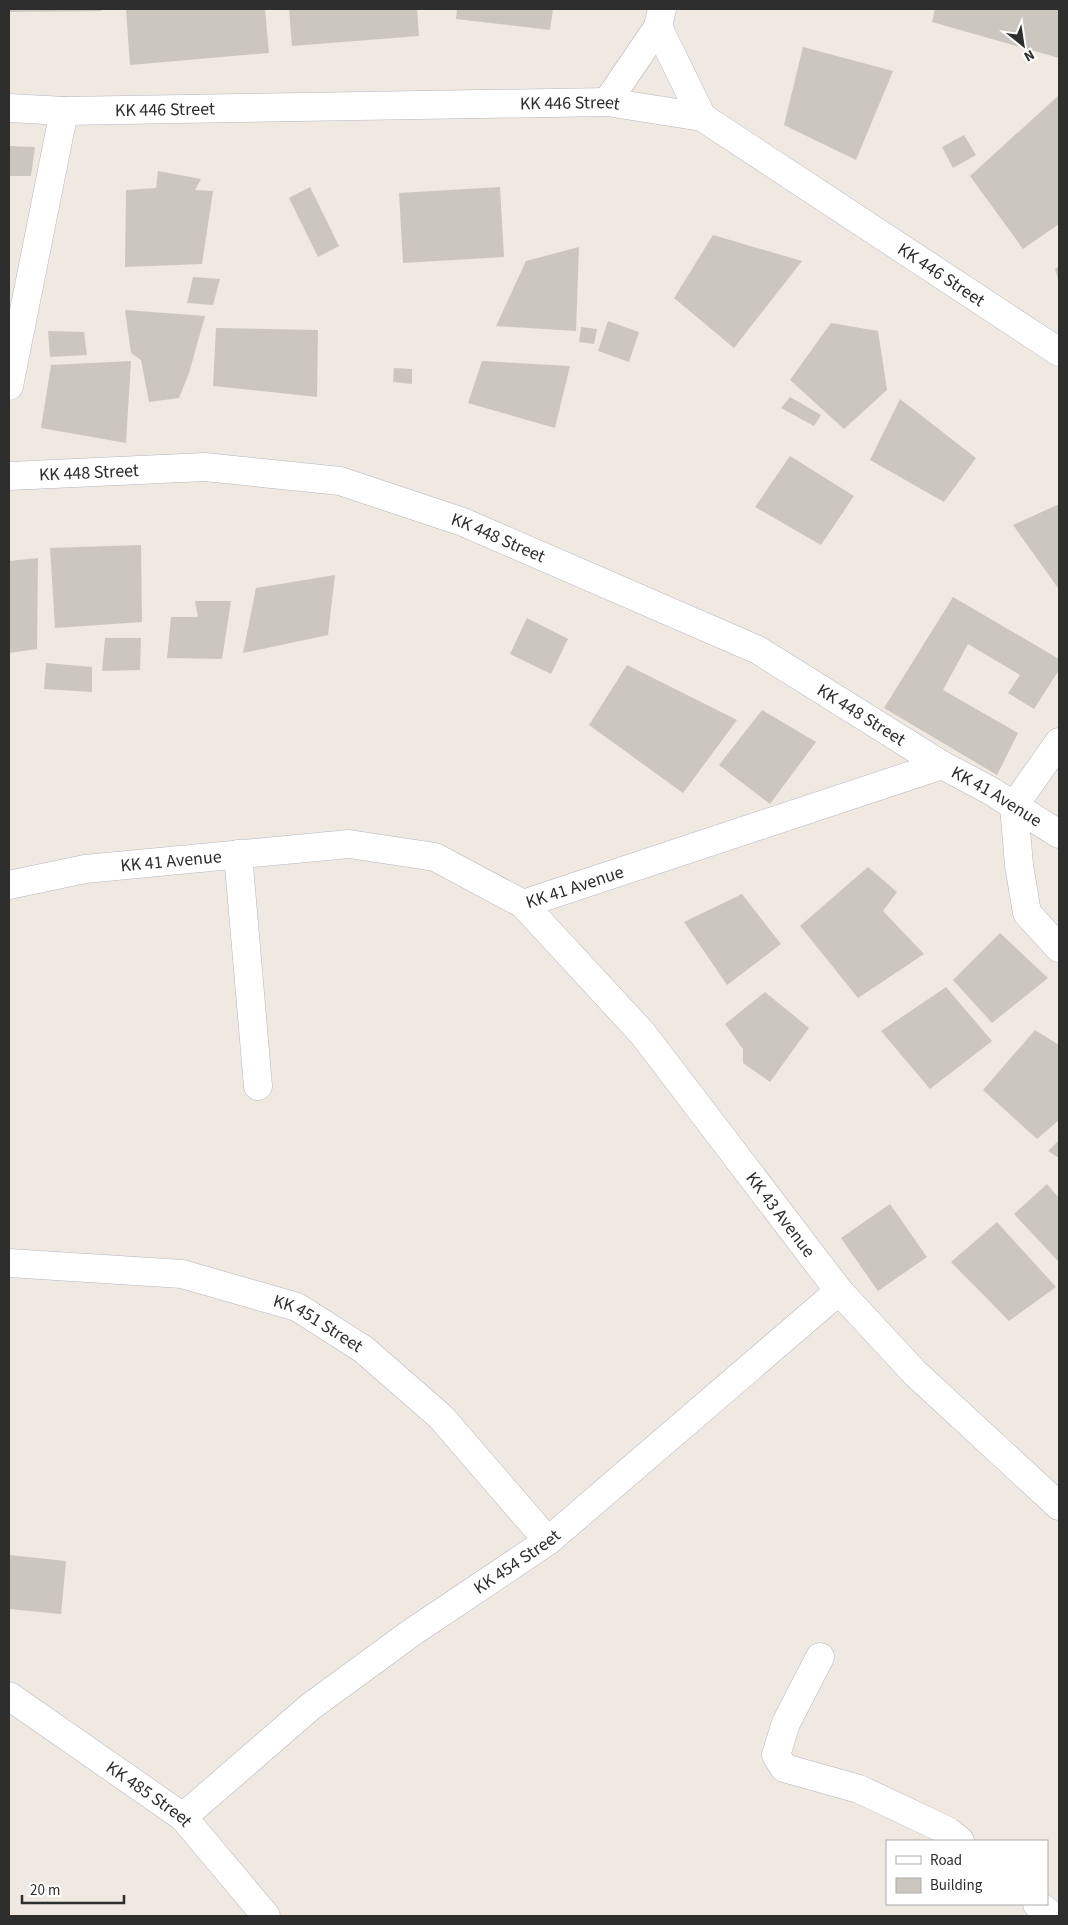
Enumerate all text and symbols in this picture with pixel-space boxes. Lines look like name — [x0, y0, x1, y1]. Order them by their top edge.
north arrow — [998, 20, 1048, 70]
text: N — [1020, 44, 1038, 66]
street label: KK 446 Street — [520, 89, 622, 116]
street label: KK 446 Street — [115, 96, 215, 123]
street label: KK 446 Street — [893, 237, 990, 313]
street label: KK 448 Street — [38, 458, 139, 487]
street label: KK 448 Street — [448, 506, 549, 569]
street label: KK 448 Street — [812, 677, 910, 752]
street label: KK 41 Avenue — [947, 760, 1047, 833]
street label: KK 41 Avenue — [119, 844, 223, 878]
street label: KK 41 Avenue — [523, 859, 627, 915]
street label: KK 43 Avenue — [740, 1167, 821, 1263]
street label: KK 451 Street — [270, 1288, 368, 1358]
street label: KK 454 Street — [469, 1523, 566, 1600]
street label: KK 485 Street — [101, 1755, 198, 1832]
legend — [886, 1840, 1048, 1905]
text: Road — [930, 1850, 962, 1871]
scale bar — [22, 1872, 125, 1904]
text: Building — [930, 1875, 983, 1896]
text: 20 m — [30, 1880, 60, 1901]

